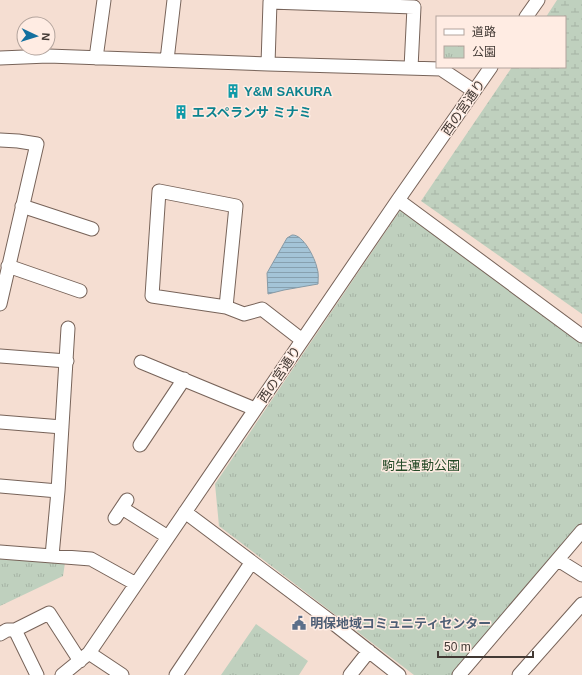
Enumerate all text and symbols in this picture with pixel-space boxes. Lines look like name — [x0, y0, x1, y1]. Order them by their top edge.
north arrow — [16, 16, 56, 56]
legend — [436, 16, 566, 68]
text: 道路 — [472, 25, 496, 39]
text: N — [40, 32, 52, 41]
text: 公園 — [472, 45, 496, 59]
street label: 西の宮通り — [439, 76, 488, 138]
building icon: Y&M SAKURA — [225, 83, 241, 99]
place label: Y&M SAKURA — [244, 84, 333, 99]
building icon: エスペランサ ミナミ — [173, 104, 189, 120]
place label: エスペランサ ミナミ — [192, 105, 312, 120]
street label: 西の宮通り — [255, 343, 304, 405]
park label: 駒生運動公園 — [382, 458, 460, 473]
public building icon: 明保地域コミュニティセンター — [291, 615, 307, 631]
place label: 明保地域コミュニティセンター — [310, 616, 491, 631]
scale bar — [438, 633, 533, 659]
text: 50 m — [444, 640, 471, 654]

